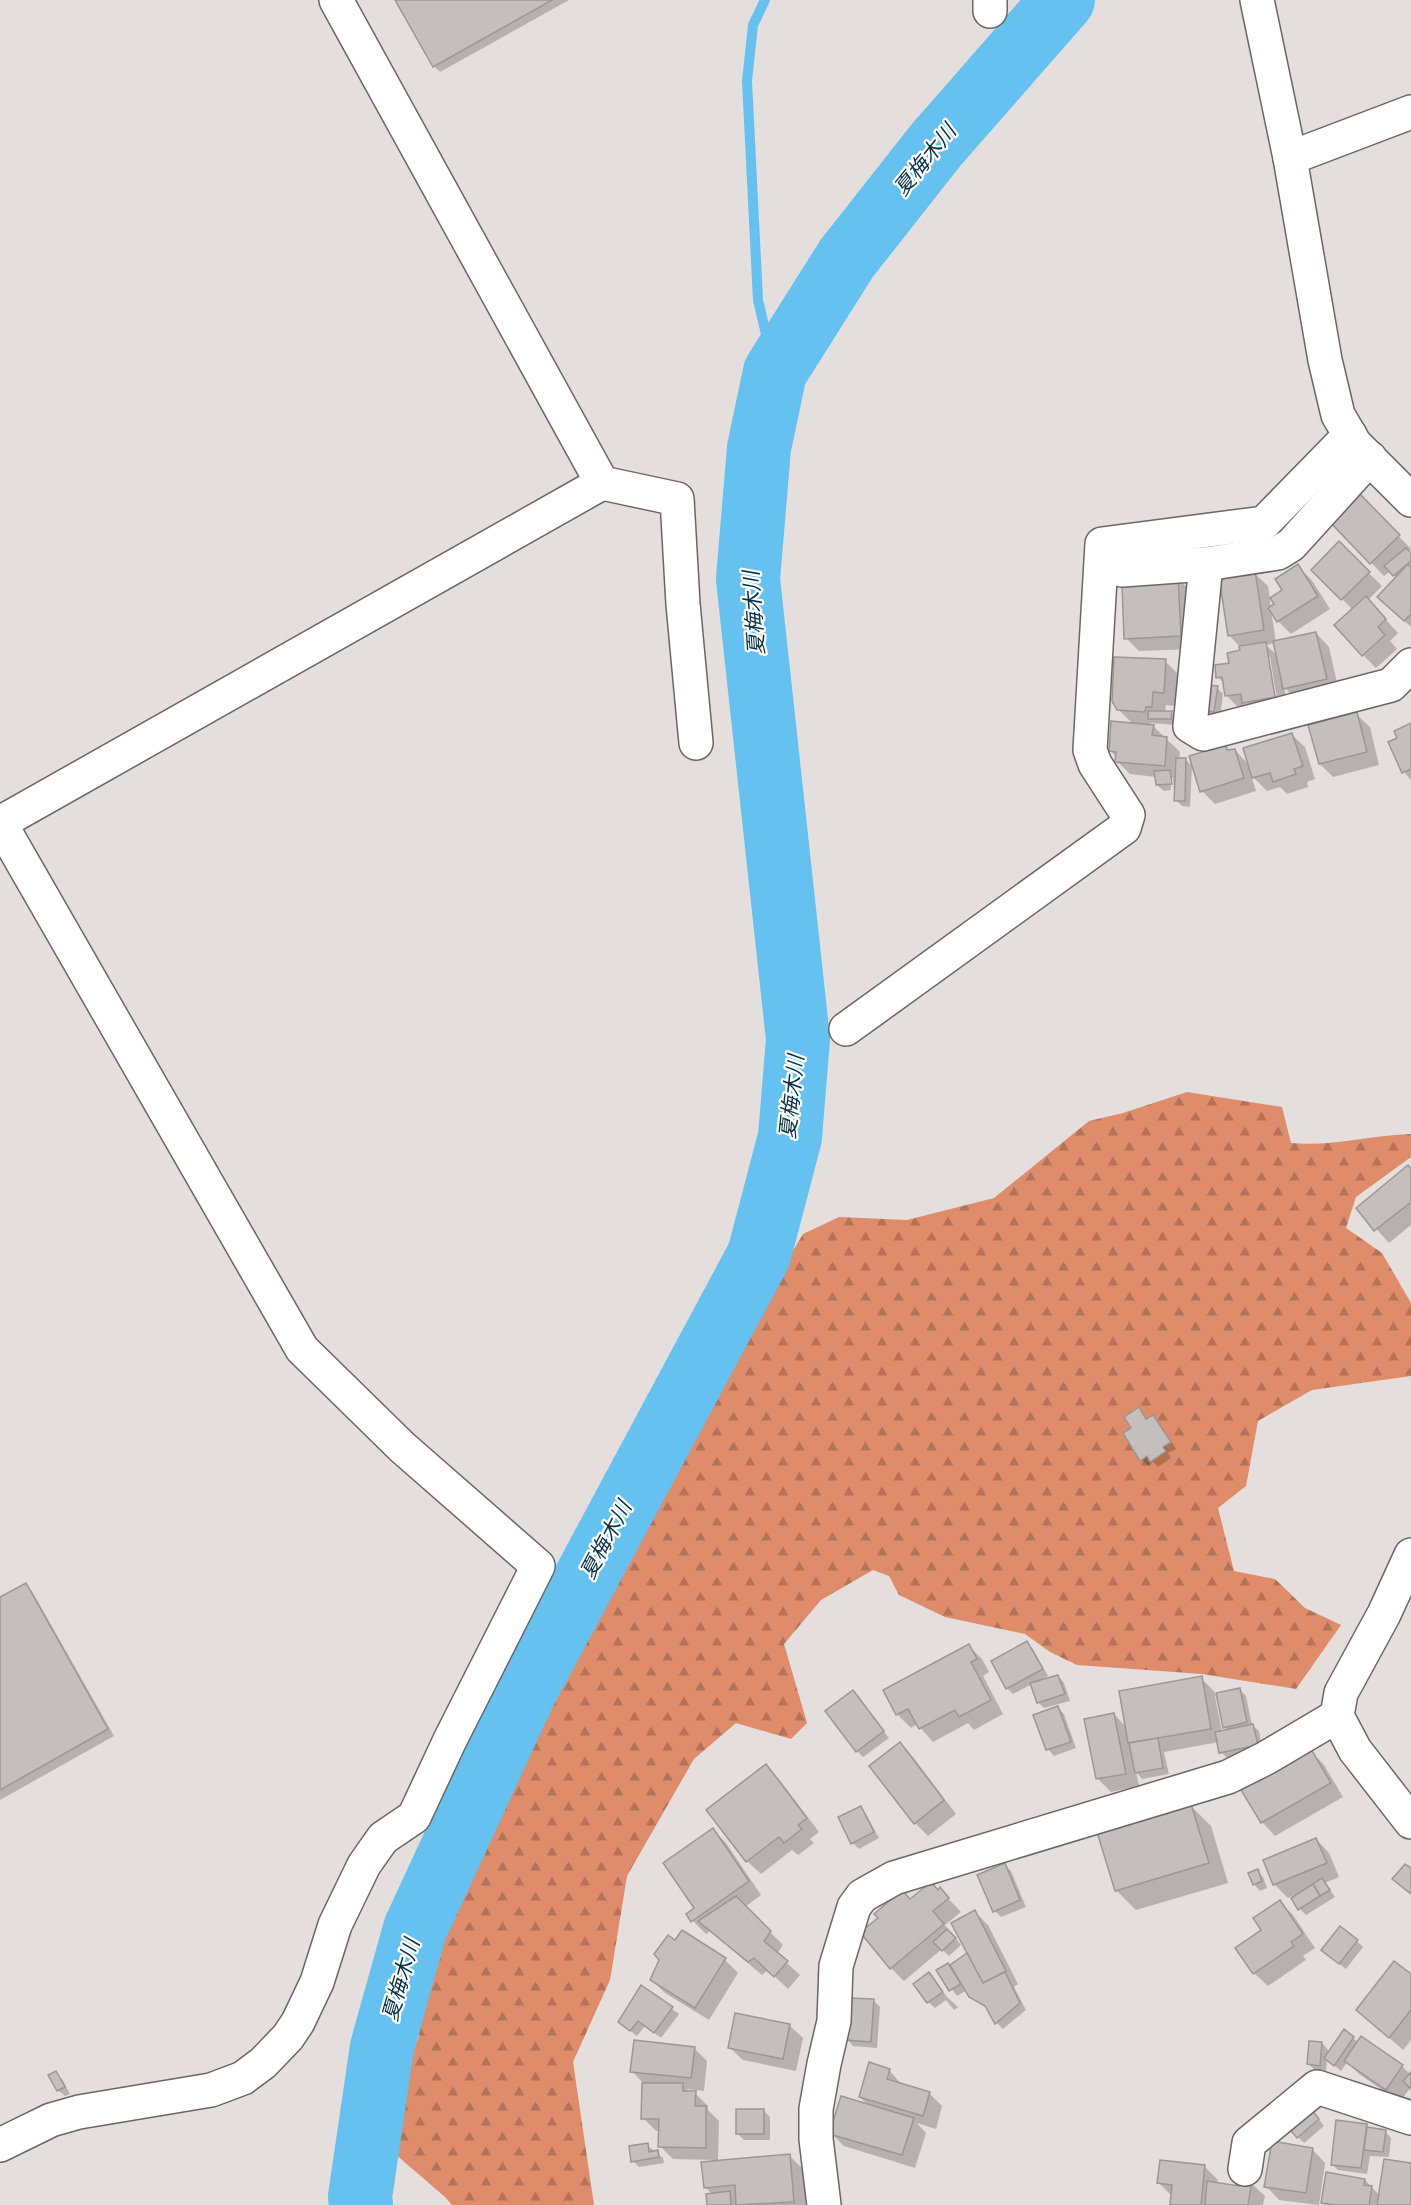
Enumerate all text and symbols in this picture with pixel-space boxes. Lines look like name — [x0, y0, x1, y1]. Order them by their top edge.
water label: 夏梅木川 — [889, 118, 963, 201]
water label: 夏梅木川 — [739, 568, 770, 656]
water label: 夏梅木川 — [776, 1052, 810, 1140]
water label: 夏梅木川 — [576, 1496, 638, 1583]
water label: 夏梅木川 — [378, 1934, 426, 2024]

